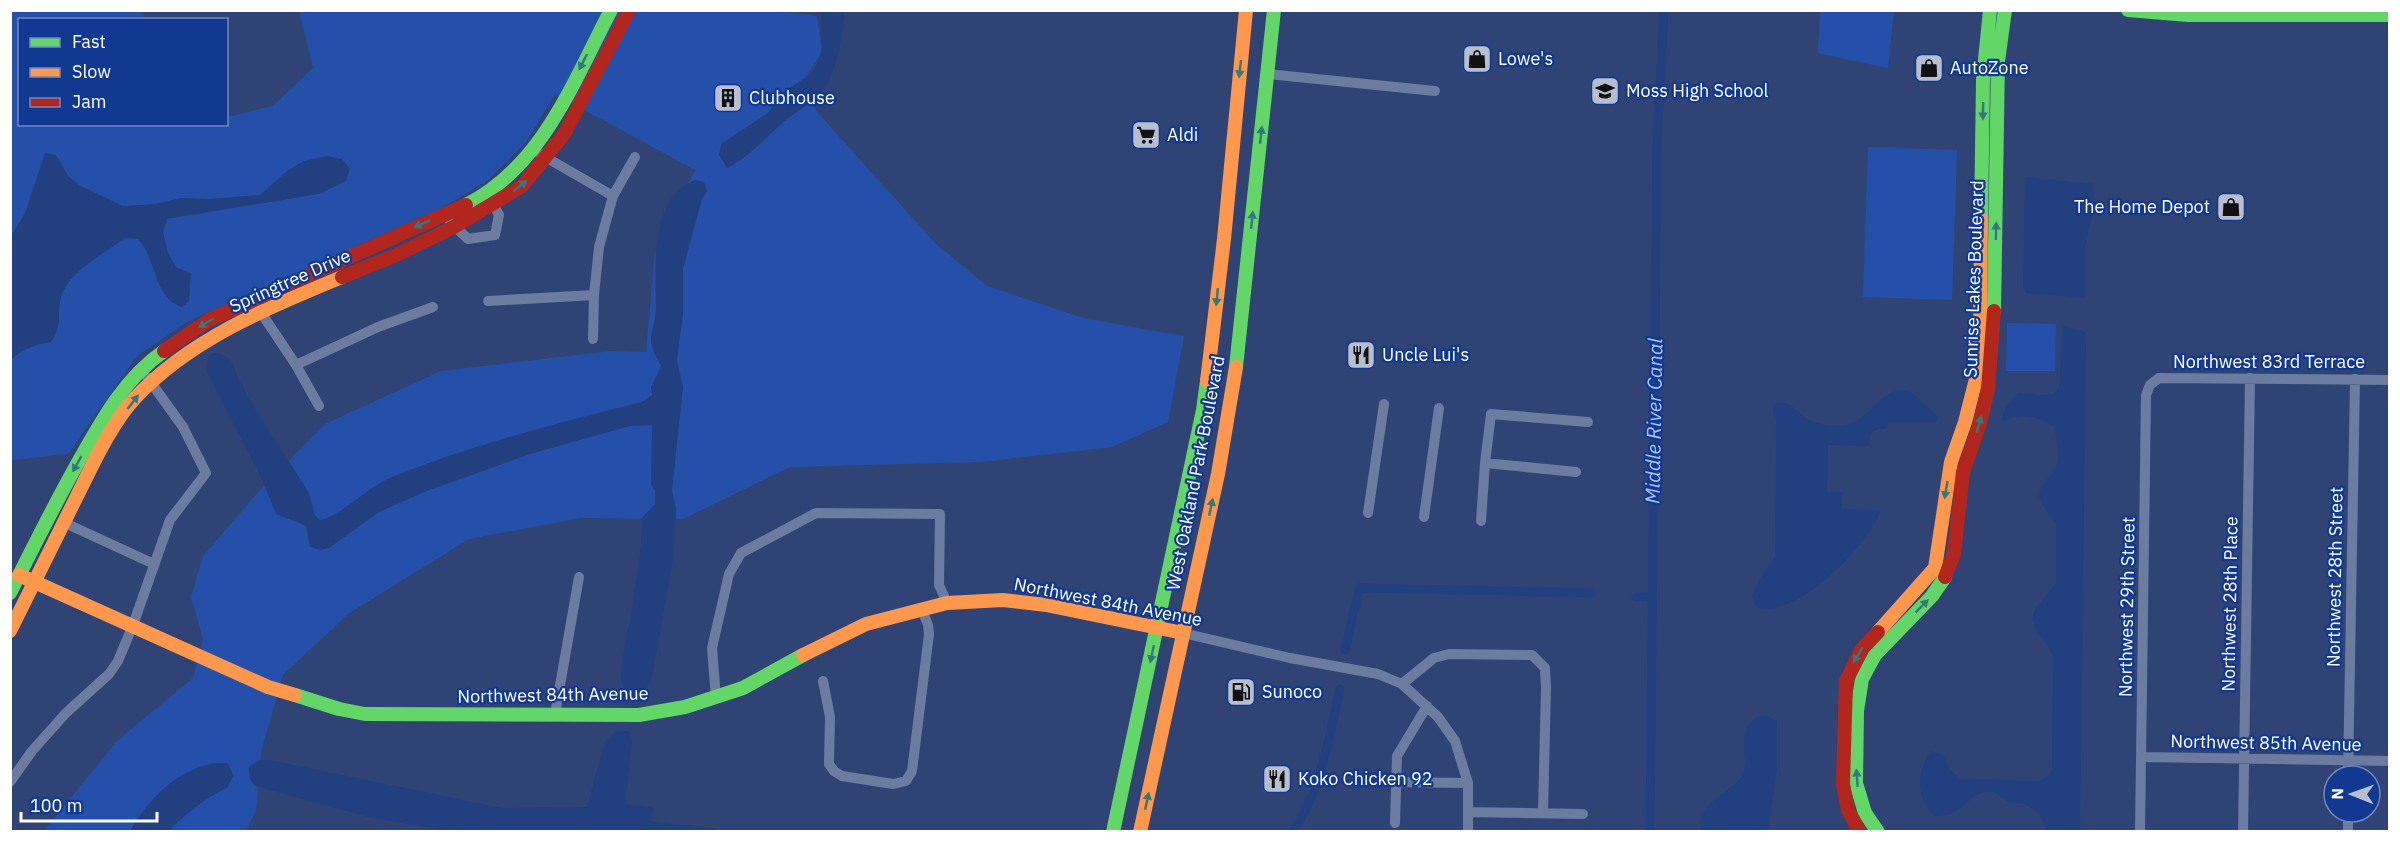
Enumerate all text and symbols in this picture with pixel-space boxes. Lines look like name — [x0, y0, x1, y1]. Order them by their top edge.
legend — [18, 18, 228, 126]
text: Fast — [72, 30, 106, 53]
shop icon: Lowe's — [1461, 43, 1493, 75]
place label: Lowe's — [1498, 47, 1553, 70]
shop icon: AutoZone — [1913, 52, 1945, 84]
one-way arrow — [579, 54, 588, 71]
place label: AutoZone — [1950, 56, 2029, 79]
one-way arrow — [1235, 59, 1245, 78]
text: Slow — [72, 60, 111, 83]
school or university icon: Moss High School — [1589, 75, 1621, 107]
place label: Moss High School — [1626, 79, 1768, 102]
building icon: Clubhouse — [712, 82, 744, 114]
place label: Clubhouse — [749, 86, 835, 109]
text: Jam — [72, 90, 107, 113]
one-way arrow — [1978, 101, 1988, 120]
supermarket icon: Aldi — [1130, 119, 1162, 151]
place label: Aldi — [1167, 123, 1198, 146]
one-way arrow — [1257, 125, 1266, 144]
one-way arrow — [512, 179, 528, 192]
street label: Sunrise Lakes Boulevard — [1959, 180, 1988, 378]
shop icon: The Home Depot — [2215, 191, 2247, 223]
place label: The Home Depot — [2074, 195, 2210, 218]
one-way arrow — [1247, 211, 1257, 230]
one-way arrow — [412, 219, 430, 229]
one-way arrow — [1991, 221, 2000, 240]
street label: Springtree Drive — [226, 243, 354, 318]
one-way arrow — [1213, 288, 1222, 307]
one-way arrow — [198, 317, 214, 328]
water label: Middle River Canal — [1639, 337, 1668, 504]
restaurant icon: Uncle Lui's — [1345, 339, 1377, 371]
place label: Uncle Lui's — [1382, 343, 1469, 366]
street label: Northwest 83rd Terrace — [2173, 350, 2365, 373]
street label: West Oakland Park Boulevard — [1161, 354, 1230, 592]
one-way arrow — [126, 395, 138, 410]
one-way arrow — [1975, 415, 1984, 433]
one-way arrow — [71, 456, 82, 472]
one-way arrow — [1941, 481, 1950, 500]
street label: Northwest 28th Street — [2321, 487, 2348, 667]
one-way arrow — [1206, 498, 1216, 517]
street label: Northwest 28th Place — [2216, 516, 2243, 692]
street label: Northwest 29th Street — [2113, 517, 2140, 697]
street label: Northwest 84th Avenue — [1012, 572, 1204, 631]
one-way arrow — [1914, 599, 1929, 613]
one-way arrow — [1147, 644, 1156, 663]
one-way arrow — [1853, 647, 1864, 663]
fuel station icon: Sunoco — [1225, 676, 1257, 708]
place label: Sunoco — [1262, 680, 1322, 703]
street label: Northwest 84th Avenue — [457, 681, 649, 708]
street label: Northwest 85th Avenue — [2170, 729, 2362, 756]
restaurant icon: Koko Chicken 92 — [1261, 763, 1293, 795]
north arrow — [2322, 764, 2382, 824]
place label: Koko Chicken 92 — [1298, 767, 1433, 790]
one-way arrow — [1852, 769, 1862, 788]
scale bar — [21, 785, 158, 823]
text: N — [2327, 788, 2347, 800]
one-way arrow — [1142, 791, 1152, 810]
text: 100 m — [30, 794, 82, 817]

